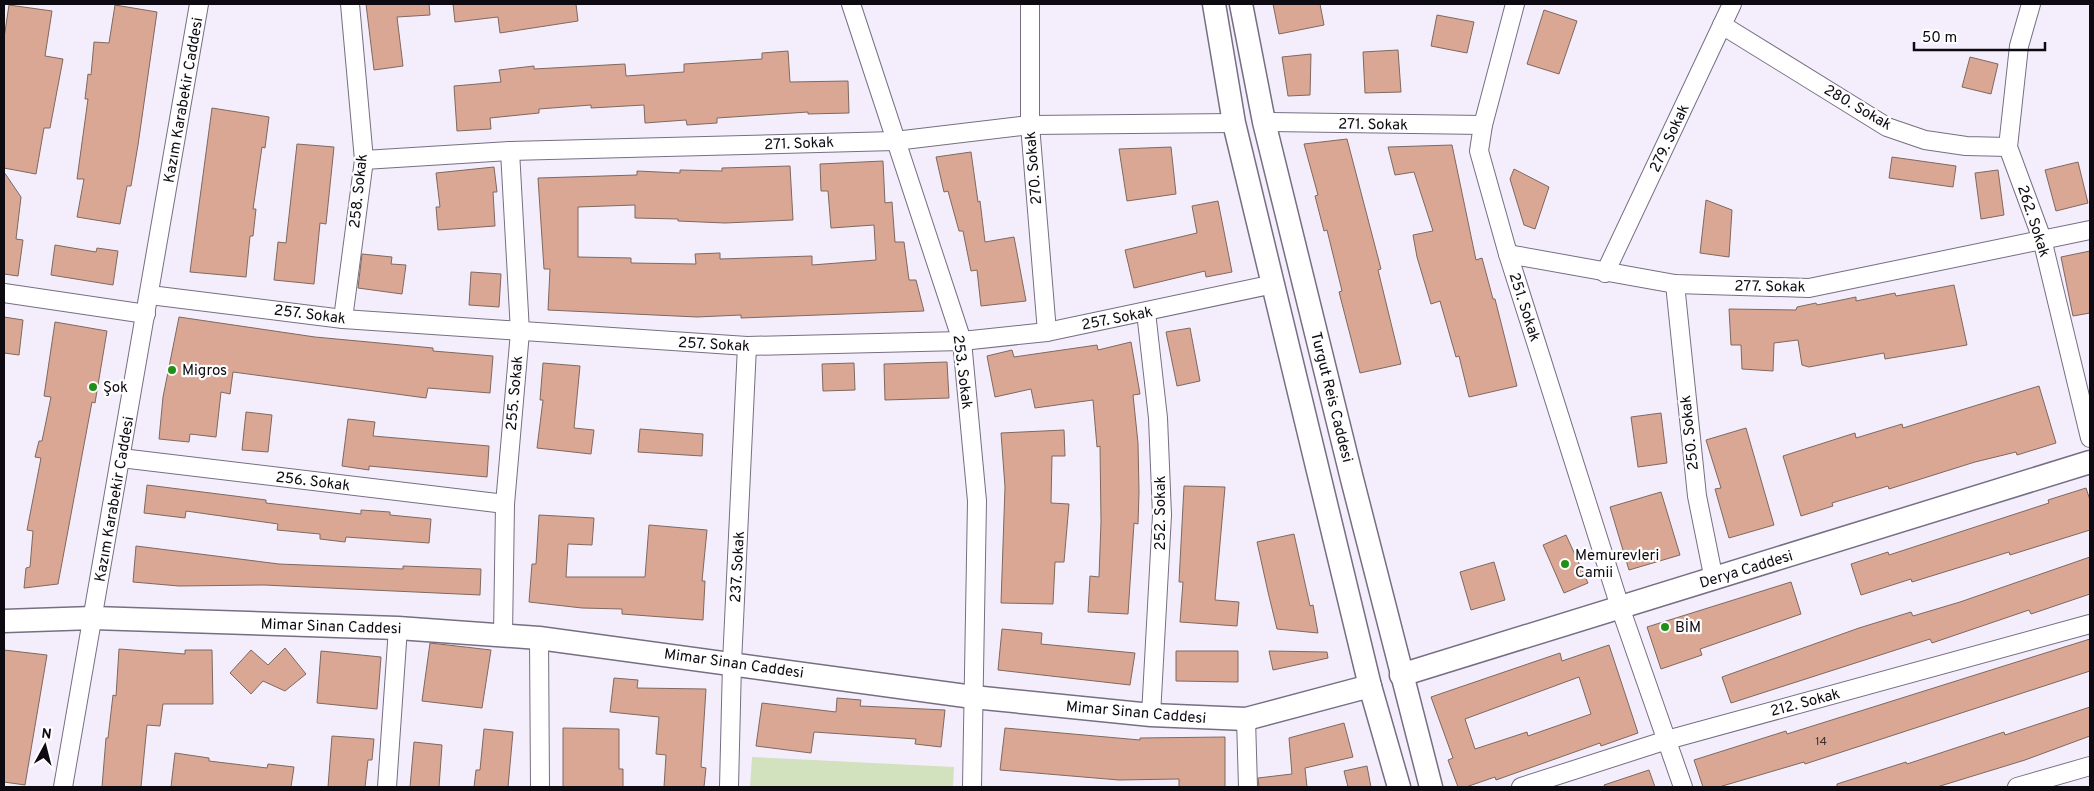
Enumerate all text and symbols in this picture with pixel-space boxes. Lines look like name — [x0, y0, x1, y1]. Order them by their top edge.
street label: Kazım Karabekir Caddesi — [161, 16, 208, 185]
scale bar — [1914, 20, 2045, 52]
text: 50 m — [1922, 29, 1957, 48]
street label: 280. Sokak — [1820, 81, 1895, 135]
street label: 279. Sokak — [1646, 101, 1694, 176]
street label: 271. Sokak — [1338, 115, 1408, 136]
street label: 270. Sokak — [1022, 130, 1047, 205]
street label: 271. Sokak — [764, 134, 834, 155]
street label: 258. Sokak — [346, 153, 373, 229]
street label: 262. Sokak — [2012, 183, 2053, 260]
street label: 251. Sokak — [1504, 271, 1544, 344]
street label: 277. Sokak — [1734, 277, 1806, 298]
street label: 257. Sokak — [273, 302, 347, 329]
street label: 257. Sokak — [1080, 303, 1155, 336]
street label: Turgut Reis Caddesi — [1305, 330, 1356, 465]
street label: 257. Sokak — [677, 334, 750, 357]
street label: 253. Sokak — [948, 334, 976, 411]
street label: 255. Sokak — [503, 355, 528, 431]
place label: Migros — [182, 362, 227, 381]
marker: Migros — [166, 364, 178, 376]
place label: Şok — [103, 379, 128, 398]
marker: Şok — [87, 381, 99, 393]
street label: 250. Sokak — [1677, 394, 1704, 471]
street label: Kazım Karabekir Caddesi — [92, 415, 139, 584]
street label: 256. Sokak — [274, 468, 351, 496]
street label: 252. Sokak — [1152, 475, 1171, 551]
street label: 237. Sokak — [727, 531, 750, 603]
place label: Memurevleri Camii — [1575, 547, 1659, 583]
street label: Derya Caddesi — [1697, 547, 1795, 594]
marker: Memurevleri Camii — [1559, 558, 1571, 570]
street label: Mimar Sinan Caddesi — [260, 616, 402, 639]
place label: BİM — [1675, 618, 1701, 638]
marker: BİM — [1659, 621, 1671, 633]
street label: Mimar Sinan Caddesi — [663, 645, 805, 684]
street label: 212. Sokak — [1768, 685, 1842, 722]
street label: Mimar Sinan Caddesi — [1065, 698, 1207, 729]
north arrow — [20, 721, 70, 771]
text: N — [40, 726, 52, 744]
house number: 14 — [1815, 734, 1827, 750]

